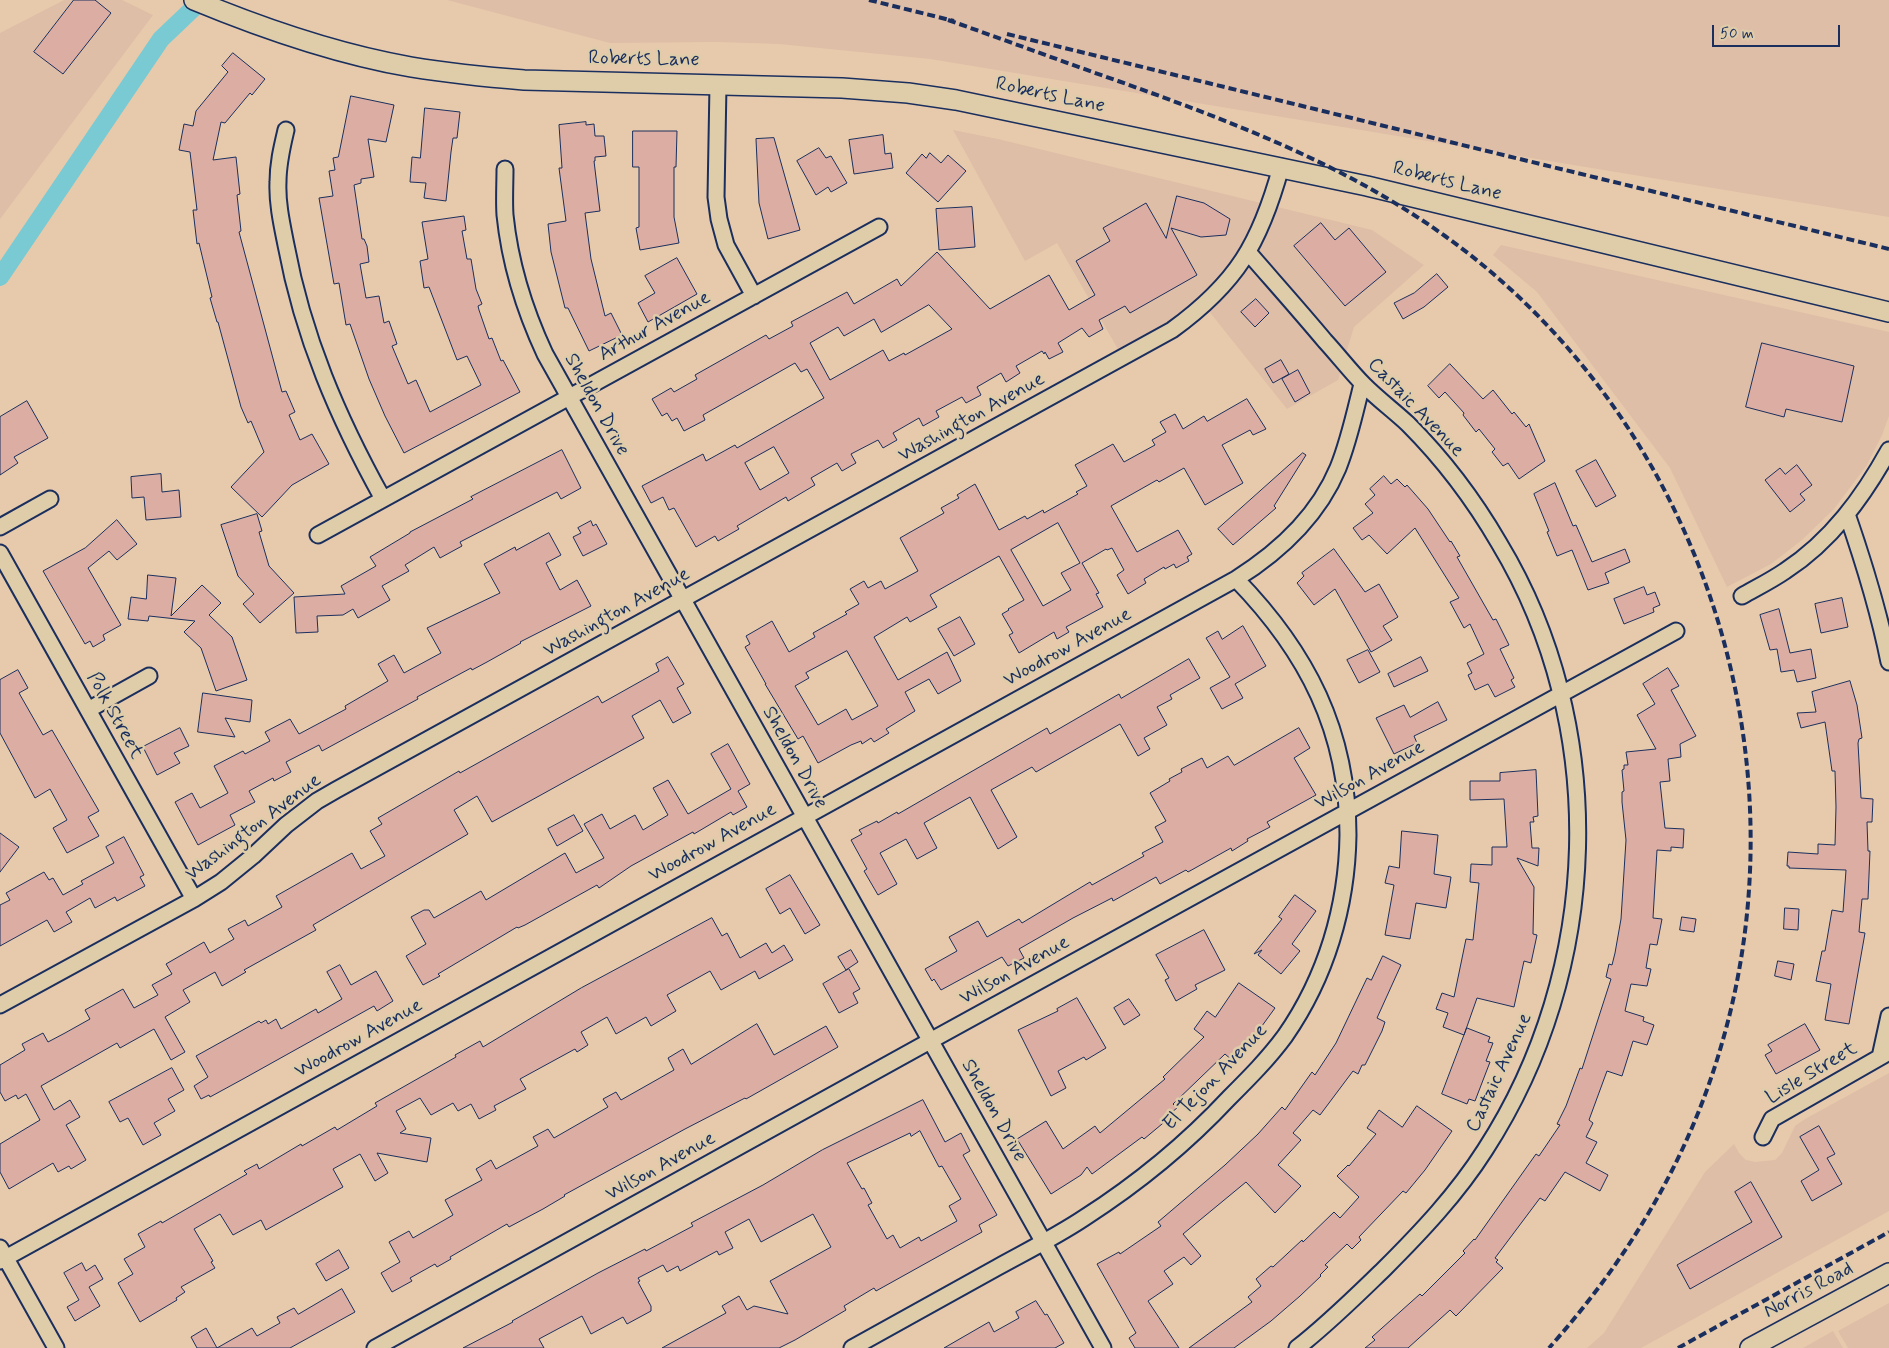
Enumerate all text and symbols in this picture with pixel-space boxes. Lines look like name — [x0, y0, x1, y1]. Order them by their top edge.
scale bar — [1714, 15, 1842, 47]
text: 50 m — [1720, 24, 1754, 44]
street label: Roberts Lane — [588, 47, 700, 73]
street label: Roberts Lane — [993, 73, 1107, 119]
street label: Roberts Lane — [1390, 157, 1504, 207]
street label: Arthur Avenue — [595, 286, 715, 368]
street label: Sheldon Drive — [558, 350, 634, 460]
street label: Castaic Avenue — [1362, 353, 1468, 463]
street label: Washington Avenue — [895, 368, 1049, 468]
street label: Washington Avenue — [540, 563, 694, 663]
street label: Woodrow Avenue — [1000, 603, 1136, 693]
street label: Polk Street — [80, 668, 148, 764]
street label: Sheldon Drive — [756, 703, 832, 813]
street label: Wilson Avenue — [1311, 736, 1429, 816]
street label: Washington Avenue — [181, 769, 327, 887]
street label: Woodrow Avenue — [645, 798, 781, 888]
street label: Wilson Avenue — [956, 931, 1074, 1011]
street label: Woodrow Avenue — [291, 994, 427, 1084]
street label: Castaic Avenue — [1462, 1009, 1538, 1137]
street label: El Tejon Avenue — [1159, 1019, 1273, 1137]
street label: Lisle Street — [1762, 1037, 1862, 1111]
street label: Sheldon Drive — [955, 1056, 1031, 1166]
street label: Wilson Avenue — [602, 1127, 720, 1207]
street label: Norris Road — [1760, 1257, 1858, 1325]

